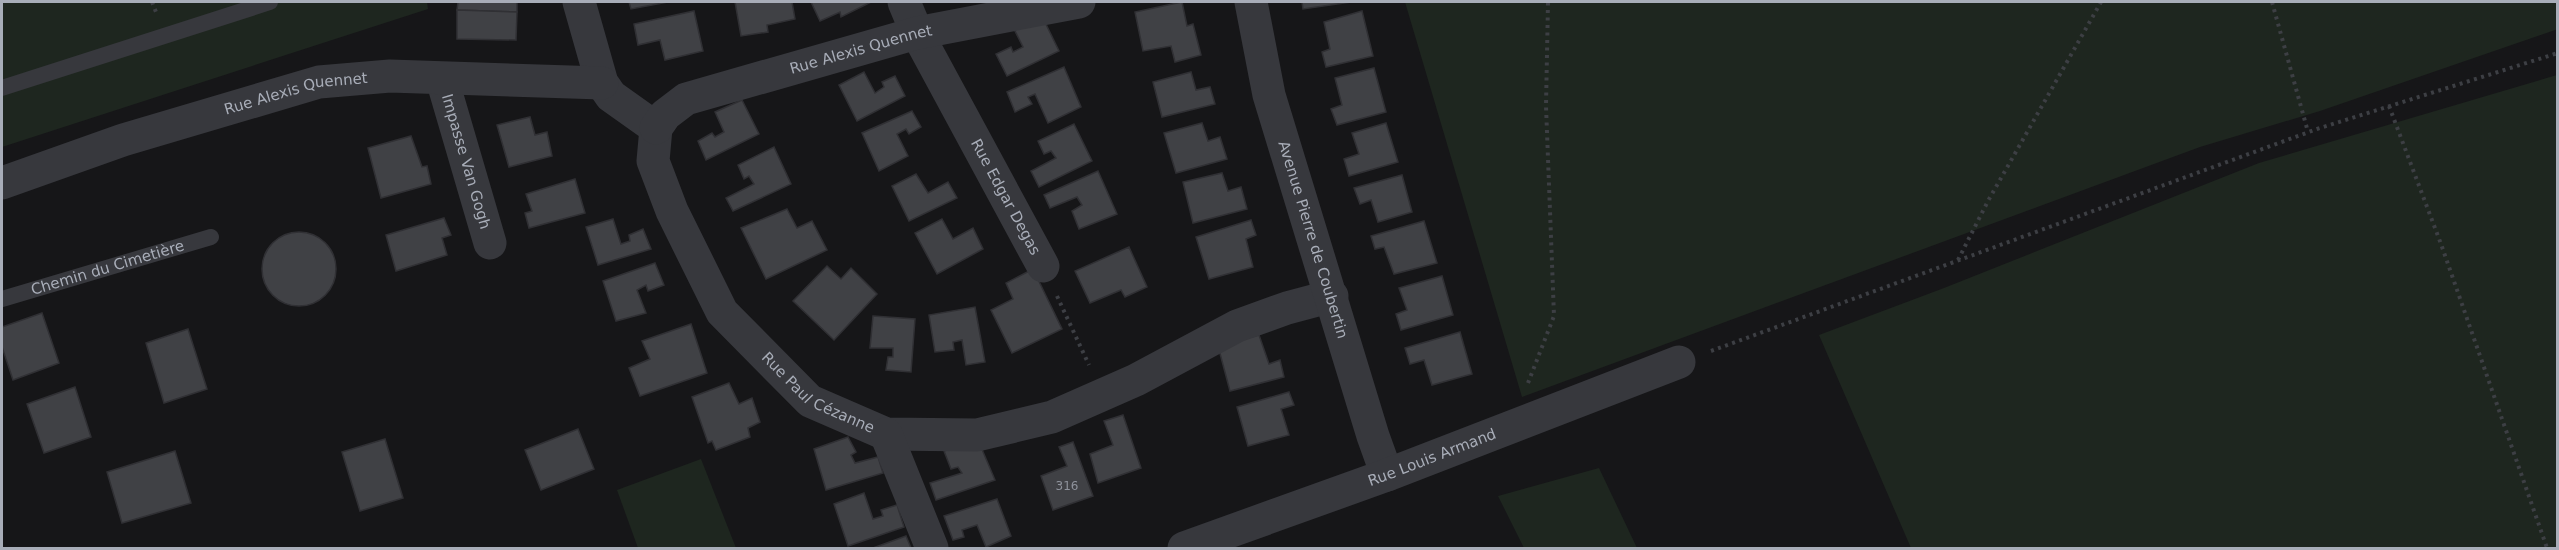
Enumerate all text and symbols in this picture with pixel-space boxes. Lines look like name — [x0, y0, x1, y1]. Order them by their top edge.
street label: Rue Alexis Quennet — [788, 21, 934, 78]
street label: Rue Alexis Quennet — [222, 69, 368, 119]
street label: Impasse Van Gogh — [438, 92, 494, 231]
street label: Rue Edgar Degas — [967, 136, 1044, 258]
street label: Avenue Pierre de Coubertin — [1275, 139, 1352, 341]
street label: Chemin du Cimetière — [29, 236, 186, 299]
street label: Rue Paul Cézanne — [758, 349, 877, 437]
street label: Rue Louis Armand — [1365, 425, 1499, 490]
house number: 316 — [1056, 479, 1078, 493]

